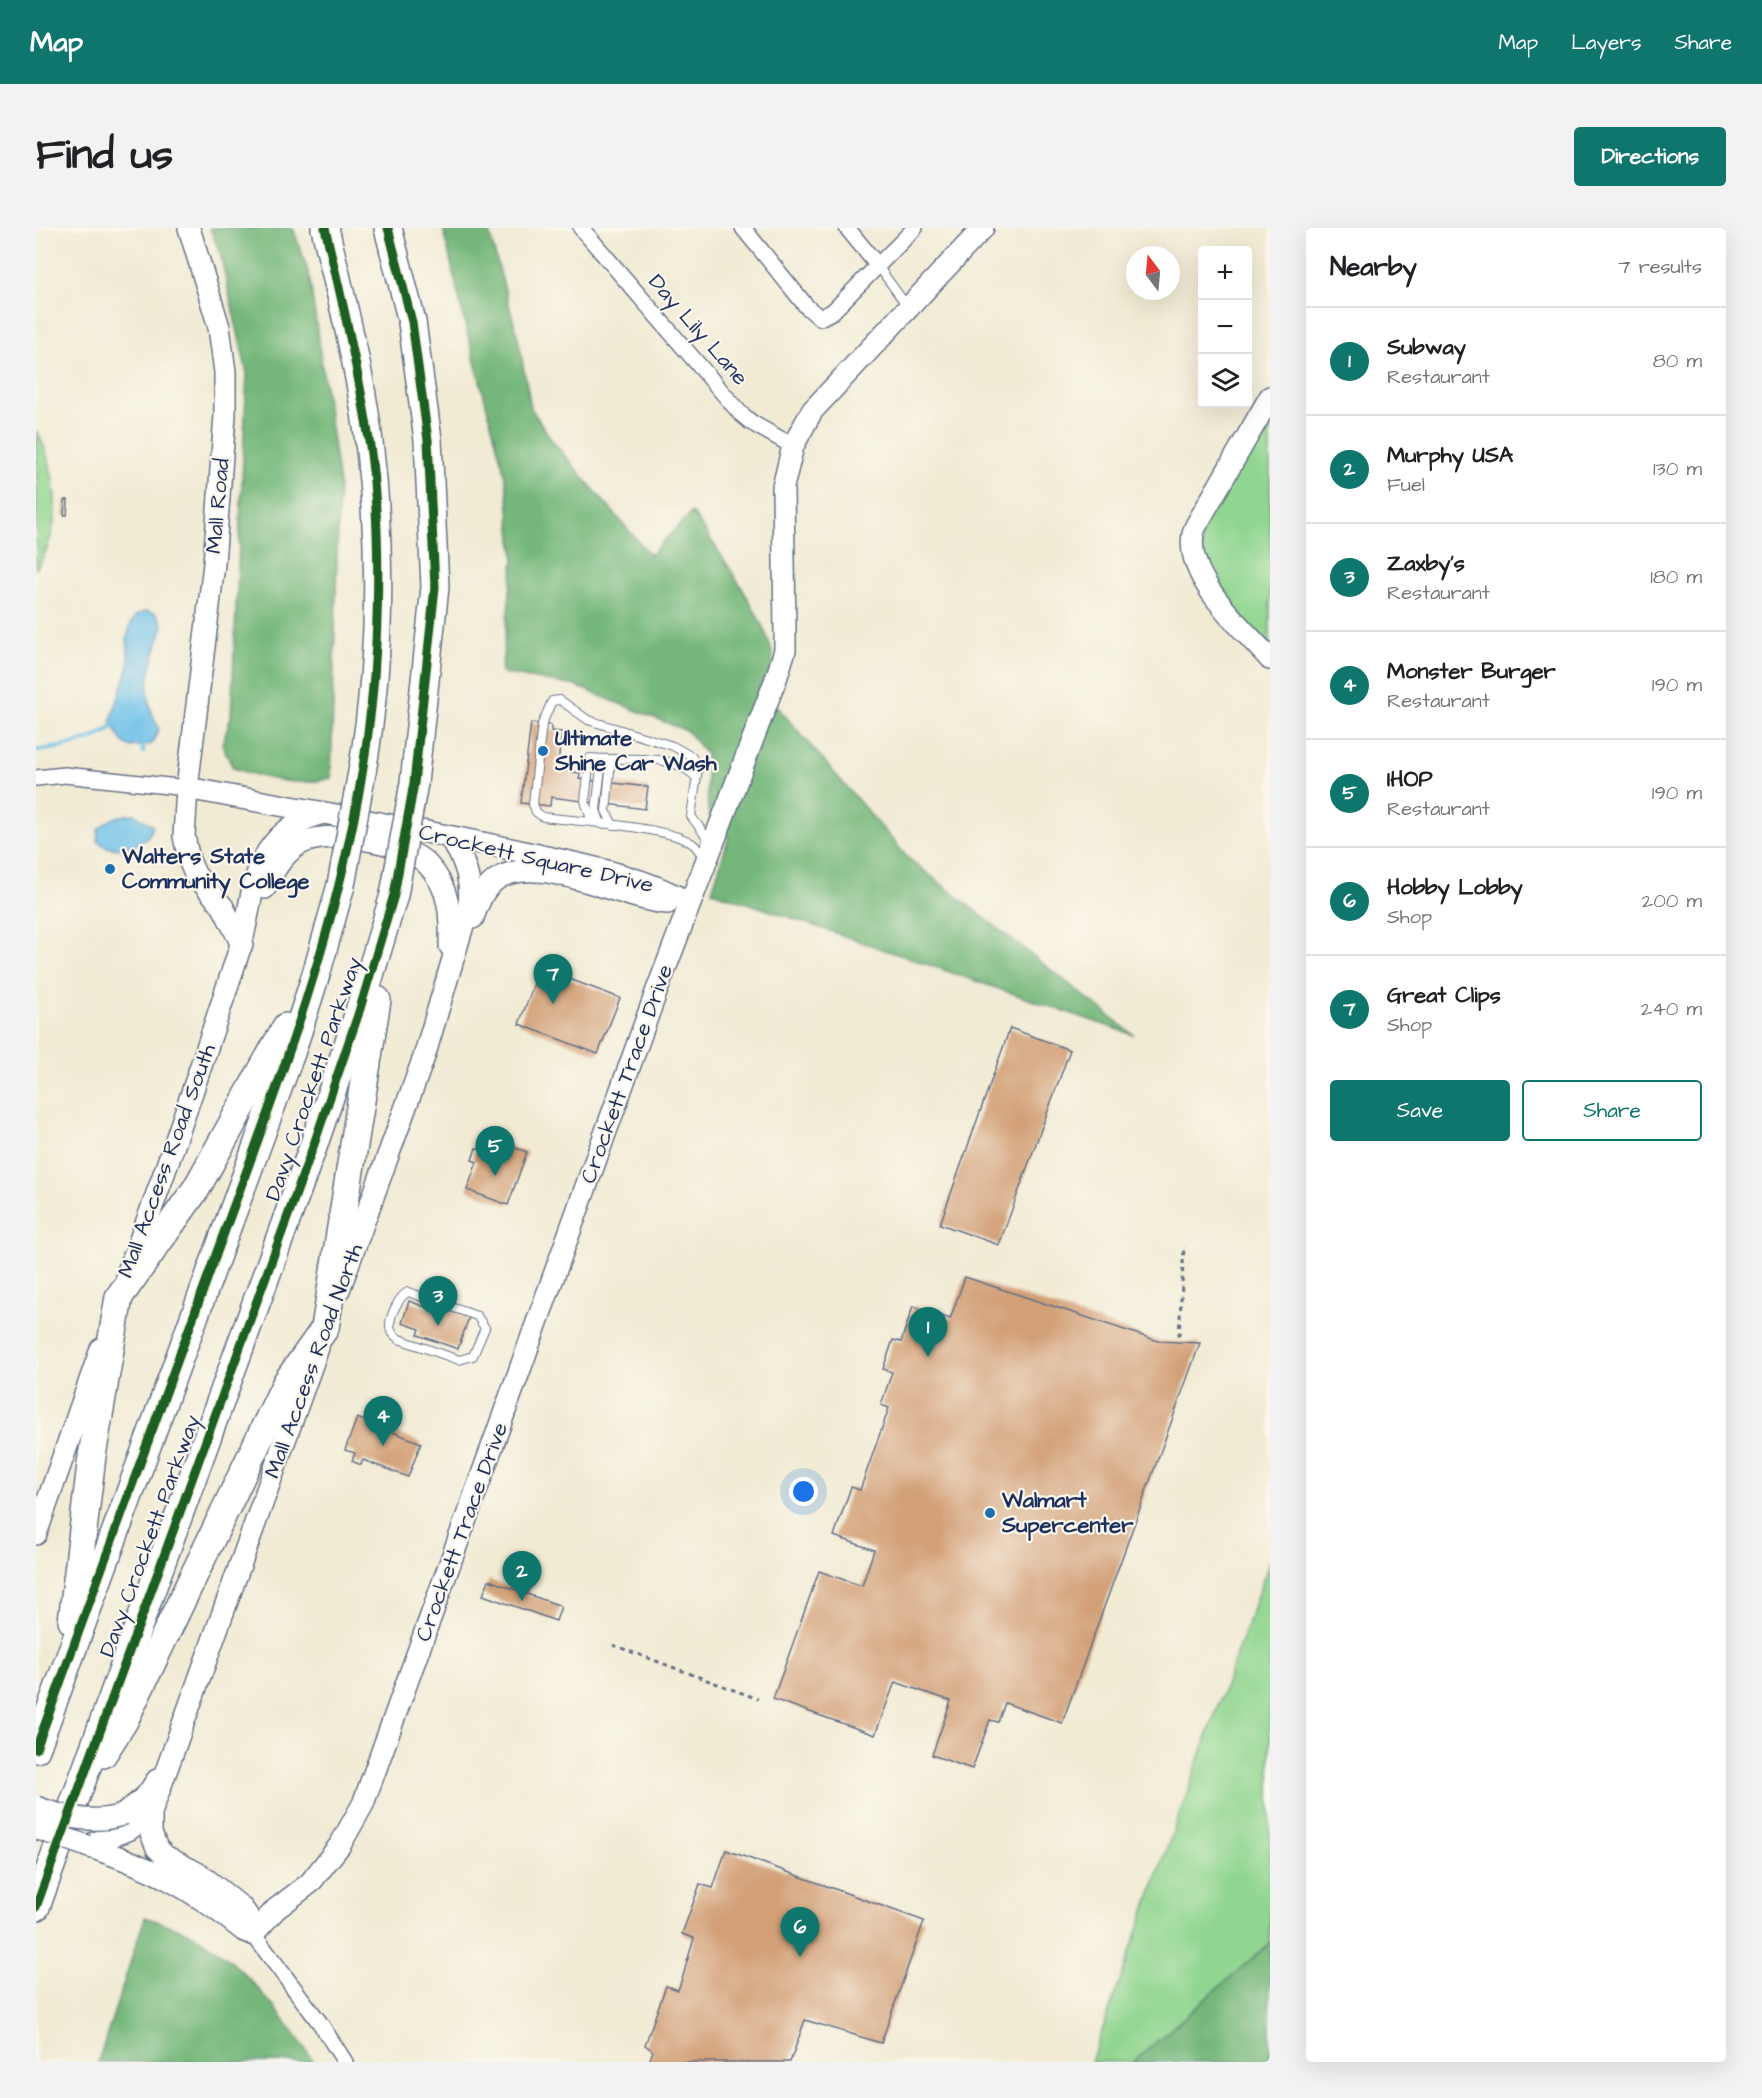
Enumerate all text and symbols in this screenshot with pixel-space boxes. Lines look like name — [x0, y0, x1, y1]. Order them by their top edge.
text: Map — [30, 23, 83, 62]
text: Map — [1498, 28, 1538, 57]
text: Layers — [1571, 28, 1641, 57]
text: Share — [1674, 28, 1732, 57]
text: Find us — [36, 127, 173, 185]
button: Directions — [1574, 127, 1726, 186]
north arrow — [1126, 246, 1180, 300]
map controls — [1198, 246, 1252, 408]
button: + — [1198, 246, 1252, 300]
text: Nearby — [1330, 249, 1417, 285]
text: 7 results — [1618, 253, 1702, 281]
street label: Day Lily Lane — [640, 268, 755, 393]
button: − — [1198, 300, 1252, 354]
text: Subway — [1387, 332, 1466, 363]
text: 1 — [1348, 347, 1351, 375]
text: 80 m — [1653, 347, 1702, 375]
button: layers — [1198, 354, 1252, 408]
text: Restaurant — [1387, 363, 1490, 391]
text: Murphy USA — [1387, 440, 1513, 471]
text: 2 — [1344, 455, 1355, 483]
text: 130 m — [1653, 455, 1702, 483]
street label: Mall Road — [198, 457, 238, 555]
text: Fuel — [1387, 471, 1425, 499]
text: Zaxby's — [1387, 548, 1465, 579]
text: 3 — [1344, 563, 1355, 591]
text: 180 m — [1650, 563, 1702, 591]
text: Restaurant — [1387, 579, 1490, 607]
text: Monster Burger — [1387, 656, 1556, 687]
text: 4 — [1343, 671, 1356, 699]
text: 190 m — [1652, 671, 1702, 699]
text: Restaurant — [1387, 687, 1490, 715]
place label: Ultimate Shine Car Wash — [554, 723, 718, 779]
marker: Ultimate Shine Car Wash — [536, 744, 550, 758]
text: IHOP — [1387, 764, 1432, 795]
text: 5 — [1342, 779, 1357, 807]
text: 190 m — [1652, 779, 1702, 807]
text: Restaurant — [1387, 795, 1490, 823]
street label: Crockett Square Drive — [416, 817, 656, 901]
place label: Walters State Community College — [121, 841, 310, 899]
marker: Walters State Community College — [103, 862, 117, 876]
text: Hobby Lobby — [1387, 872, 1523, 903]
text: 6 — [1343, 887, 1356, 915]
text: 200 m — [1642, 887, 1702, 915]
text: Shop — [1387, 903, 1432, 931]
street label: Davy Crockett Parkway — [258, 953, 371, 1205]
pin: 7 — [534, 954, 572, 1004]
street label: Crockett Trace Drive — [573, 960, 681, 1188]
text: Great Clips — [1387, 980, 1501, 1011]
text: 7 — [1343, 995, 1356, 1023]
text: 240 m — [1641, 995, 1702, 1023]
text: Shop — [1387, 1011, 1432, 1039]
street label: Mall Access Road South — [110, 1040, 224, 1282]
button: Save — [1330, 1080, 1510, 1141]
button: Share — [1522, 1080, 1702, 1141]
pin: 5 — [476, 1126, 514, 1176]
street label: Mall Access Road North — [257, 1239, 371, 1482]
pin: 3 — [418, 1276, 458, 1326]
pin: 1 — [908, 1308, 948, 1357]
pin: 4 — [364, 1396, 402, 1446]
street label: Davy Crockett Parkway — [92, 1411, 209, 1662]
street label: Crockett Trace Drive — [408, 1418, 516, 1646]
your location — [789, 1477, 818, 1506]
place label: Walmart Supercenter — [1001, 1485, 1134, 1541]
marker: Walmart Supercenter — [983, 1506, 997, 1520]
pin: 2 — [502, 1552, 542, 1601]
pin: 6 — [780, 1908, 819, 1957]

